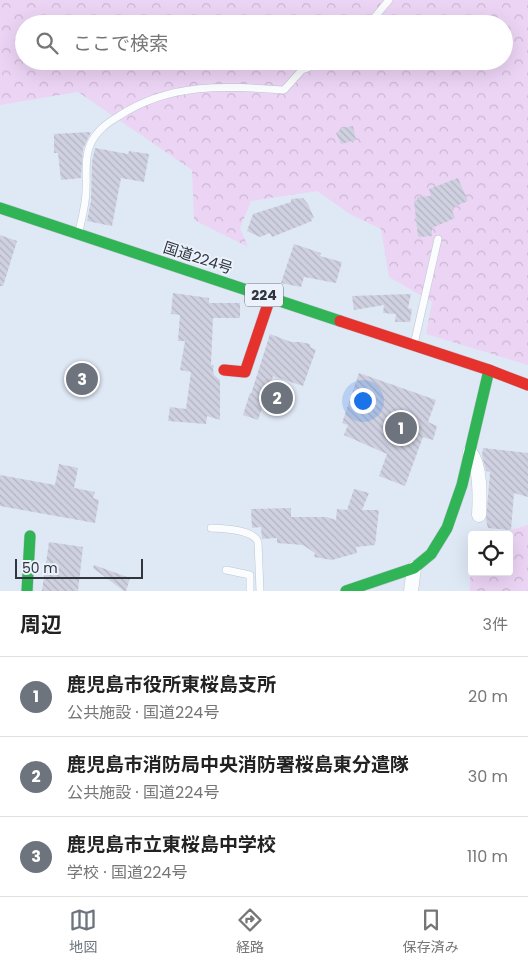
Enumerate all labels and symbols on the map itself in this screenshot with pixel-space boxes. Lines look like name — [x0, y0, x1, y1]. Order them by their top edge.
street label: 国道224号 — [161, 236, 235, 279]
road number: 224 — [245, 284, 283, 306]
pin: 3 — [66, 360, 98, 398]
pin: 2 — [261, 379, 293, 417]
your location — [350, 388, 376, 414]
pin: 1 — [385, 409, 417, 447]
scale bar — [15, 556, 142, 579]

